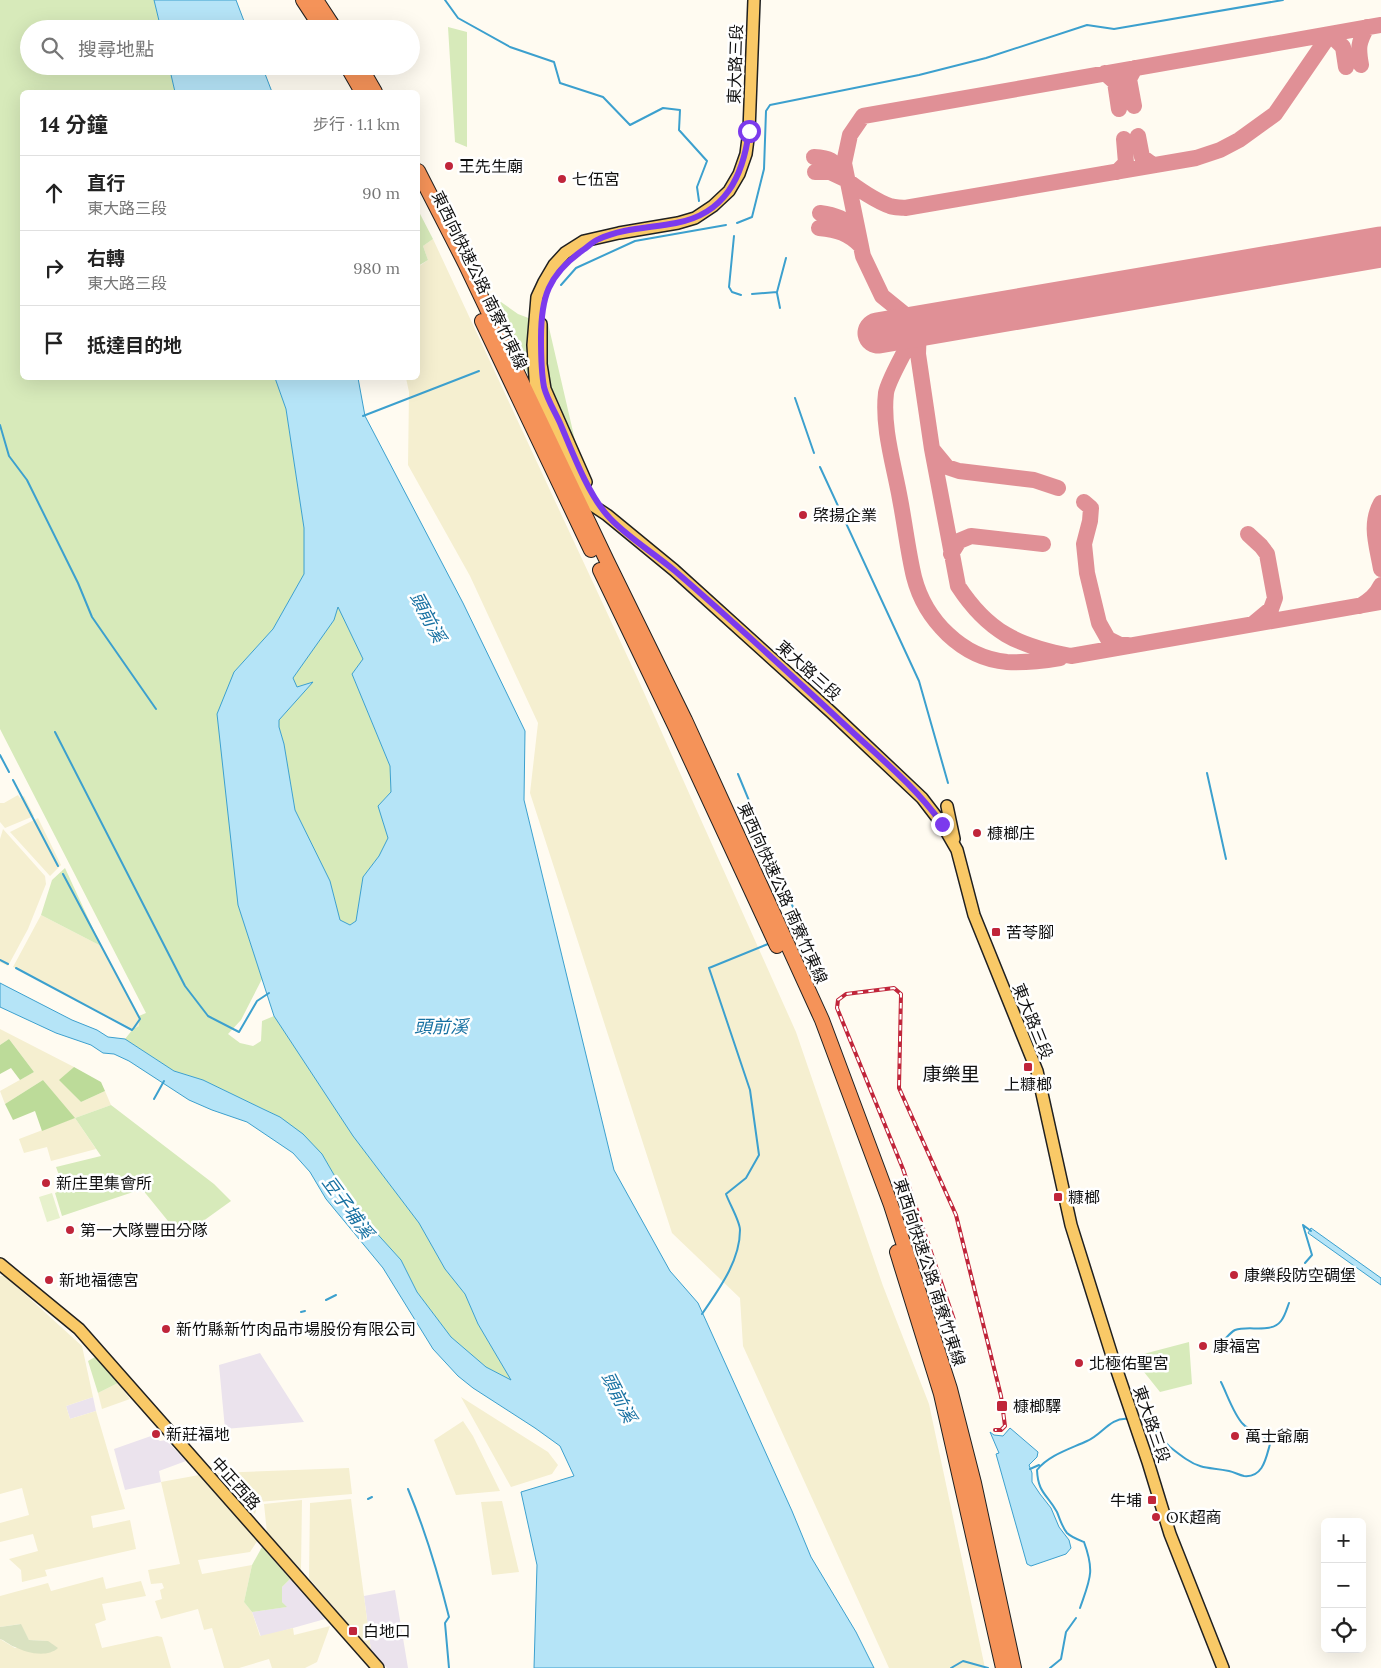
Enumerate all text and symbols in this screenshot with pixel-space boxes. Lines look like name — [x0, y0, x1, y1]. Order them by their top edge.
search box — [20, 20, 420, 75]
street label: 東大路三段 — [724, 24, 746, 104]
icon: search — [38, 34, 66, 62]
text: 搜尋地點 — [78, 37, 154, 61]
text: 14 分鐘 — [40, 111, 108, 138]
text: 步行 · 1.1 km — [313, 114, 400, 134]
route start — [738, 120, 761, 143]
place label: 王先生廟 — [459, 156, 523, 176]
marker: 王先生廟 — [443, 160, 455, 172]
place label: 七伍宮 — [572, 169, 620, 189]
text: 直行 — [87, 171, 125, 195]
marker: 七伍宮 — [556, 173, 568, 185]
icon: ahead — [40, 179, 68, 207]
text: 90 m — [362, 183, 400, 203]
street label: 東西向快速公路 南寮竹東線 — [428, 187, 532, 373]
text: 東大路三段 — [87, 198, 167, 218]
text: 右轉 — [87, 246, 125, 270]
icon: right — [40, 254, 68, 282]
text: 980 m — [353, 258, 400, 278]
text: 東大路三段 — [87, 273, 167, 293]
icon: arrive — [40, 329, 68, 357]
text: 抵達目的地 — [87, 333, 182, 357]
place label: 棨揚企業 — [813, 505, 877, 525]
marker: 棨揚企業 — [797, 509, 809, 521]
water label: 頭前溪 — [405, 588, 452, 649]
street label: 東大路三段 — [773, 636, 845, 704]
street label: 東西向快速公路 南寮竹東線 — [734, 799, 832, 987]
route end — [931, 813, 954, 836]
place label: 槺榔庄 — [987, 823, 1035, 843]
marker: 槺榔庄 — [971, 827, 983, 839]
place label: 苦苓腳 — [1006, 922, 1054, 942]
marker: 苦苓腳 — [990, 926, 1002, 938]
street label: 東大路三段 — [1009, 980, 1057, 1062]
water label: 頭前溪 — [414, 1015, 471, 1038]
marker: 上糠榔 — [1022, 1061, 1034, 1073]
district label: 康樂里 — [922, 1062, 980, 1086]
place label: 上糠榔 — [1004, 1074, 1052, 1094]
water label: 豆子埔溪 — [318, 1171, 380, 1245]
place label: 新庄里集會所 — [56, 1173, 152, 1193]
street label: 東西向快速公路 南寮竹東線 — [890, 1176, 970, 1368]
marker: 新庄里集會所 — [40, 1177, 52, 1189]
place label: 糠榔 — [1068, 1187, 1100, 1207]
marker: 糠榔 — [1052, 1191, 1064, 1203]
place label: 第一大隊豐田分隊 — [80, 1220, 208, 1240]
marker: 第一大隊豐田分隊 — [64, 1224, 76, 1236]
place label: 康樂段防空碉堡 — [1244, 1265, 1356, 1285]
marker: 康樂段防空碉堡 — [1228, 1269, 1240, 1281]
place label: 新地福德宮 — [59, 1270, 139, 1290]
marker: 新地福德宮 — [43, 1274, 55, 1286]
place label: 新竹縣新竹肉品市場股份有限公司 — [176, 1319, 416, 1339]
marker: 新竹縣新竹肉品市場股份有限公司 — [160, 1323, 172, 1335]
place label: 康福宮 — [1213, 1336, 1261, 1356]
marker: 康福宮 — [1197, 1340, 1209, 1352]
place label: 北極佑聖宮 — [1089, 1353, 1169, 1373]
marker: 北極佑聖宮 — [1073, 1357, 1085, 1369]
water label: 頭前溪 — [596, 1368, 643, 1429]
street label: 東大路三段 — [1130, 1383, 1174, 1465]
place label: 槺榔驛 — [1013, 1396, 1061, 1416]
marker: 槺榔驛 — [995, 1399, 1009, 1413]
place label: 新莊福地 — [166, 1424, 230, 1444]
place label: 萬士爺廟 — [1245, 1426, 1309, 1446]
marker: 新莊福地 — [150, 1428, 162, 1440]
marker: 萬士爺廟 — [1229, 1430, 1241, 1442]
street label: 中正西路 — [207, 1453, 265, 1513]
place label: 牛埔 — [1110, 1490, 1142, 1510]
marker: 牛埔 — [1146, 1494, 1158, 1506]
place label: OK超商 — [1166, 1507, 1222, 1527]
marker: OK超商 — [1150, 1511, 1162, 1523]
map controls — [1321, 1518, 1366, 1653]
button: + — [1321, 1518, 1366, 1563]
button: − — [1321, 1563, 1366, 1608]
button: locate — [1321, 1608, 1366, 1653]
place label: 白地口 — [363, 1621, 411, 1641]
marker: 白地口 — [347, 1625, 359, 1637]

